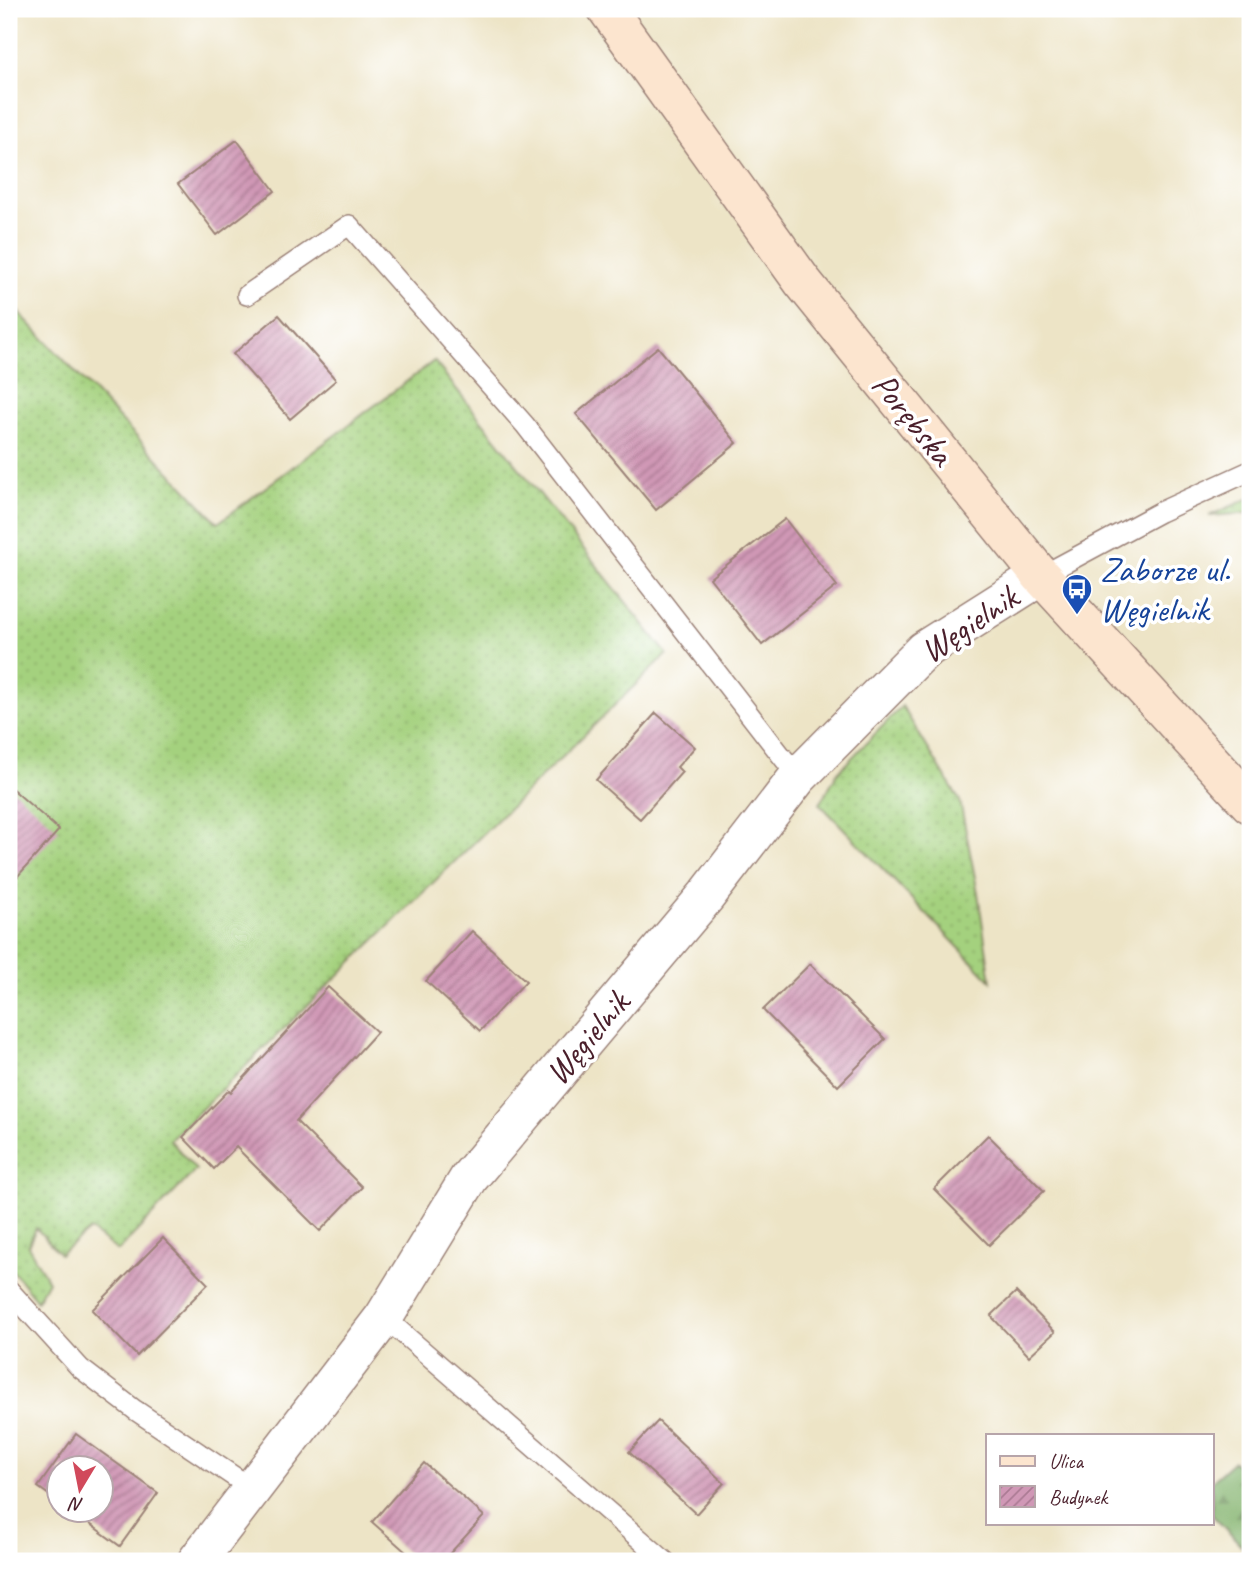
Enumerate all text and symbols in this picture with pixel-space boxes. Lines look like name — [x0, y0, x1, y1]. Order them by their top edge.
street label: Porębska — [862, 363, 966, 477]
place label: Zaborze ul. Węgielnik — [1100, 547, 1230, 632]
bus stop icon: Zaborze ul. Węgielnik — [1060, 572, 1094, 616]
street label: Węgielnik — [912, 573, 1029, 673]
street label: Węgielnik — [535, 980, 641, 1094]
legend — [986, 1434, 1214, 1524]
text: Ulica — [1049, 1448, 1085, 1474]
north arrow — [46, 1454, 116, 1524]
text: Budynek — [1049, 1484, 1109, 1510]
text: N — [66, 1491, 85, 1518]

